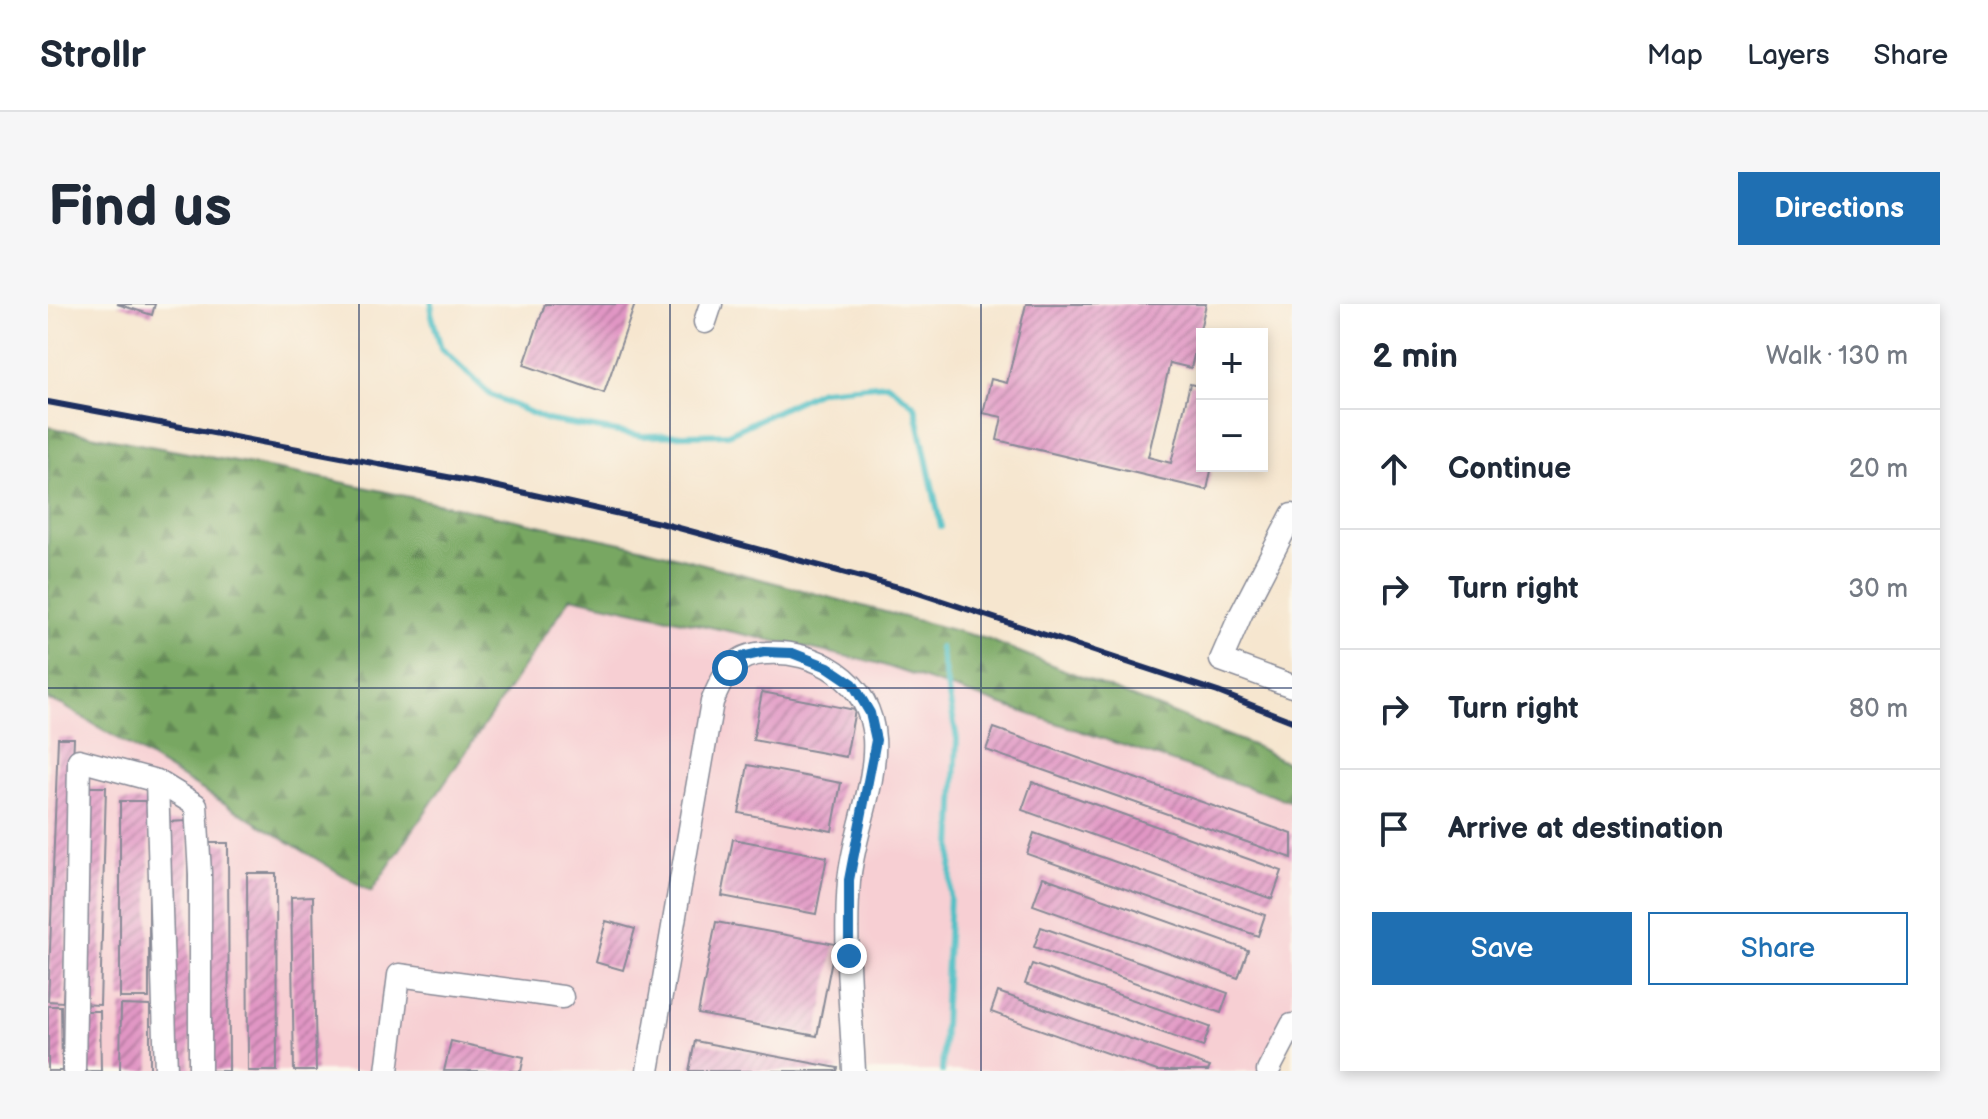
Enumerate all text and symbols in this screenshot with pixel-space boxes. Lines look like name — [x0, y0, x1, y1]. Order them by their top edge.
text: Strollr — [40, 33, 146, 78]
text: Map — [1647, 39, 1703, 72]
text: Layers — [1747, 39, 1830, 72]
text: Share — [1874, 39, 1948, 72]
button: Directions — [1738, 172, 1940, 245]
text: Find us — [48, 175, 232, 242]
map controls — [1196, 328, 1268, 472]
button: + — [1196, 328, 1268, 400]
text: 2 min — [1372, 336, 1458, 377]
text: Walk · 130 m — [1766, 341, 1908, 372]
button: − — [1196, 400, 1268, 472]
icon: ahead — [1372, 447, 1416, 491]
text: Continue — [1448, 451, 1571, 487]
text: 20 m — [1849, 454, 1908, 485]
icon: right — [1372, 567, 1416, 611]
text: Turn right — [1448, 571, 1579, 607]
text: 30 m — [1848, 574, 1908, 605]
route start — [712, 650, 748, 686]
icon: right — [1372, 687, 1416, 731]
text: Turn right — [1448, 691, 1579, 727]
text: 80 m — [1849, 694, 1908, 725]
icon: arrive — [1372, 807, 1416, 851]
text: Arrive at destination — [1448, 811, 1724, 847]
button: Save — [1372, 912, 1632, 985]
button: Share — [1648, 912, 1908, 985]
route end — [831, 938, 867, 974]

